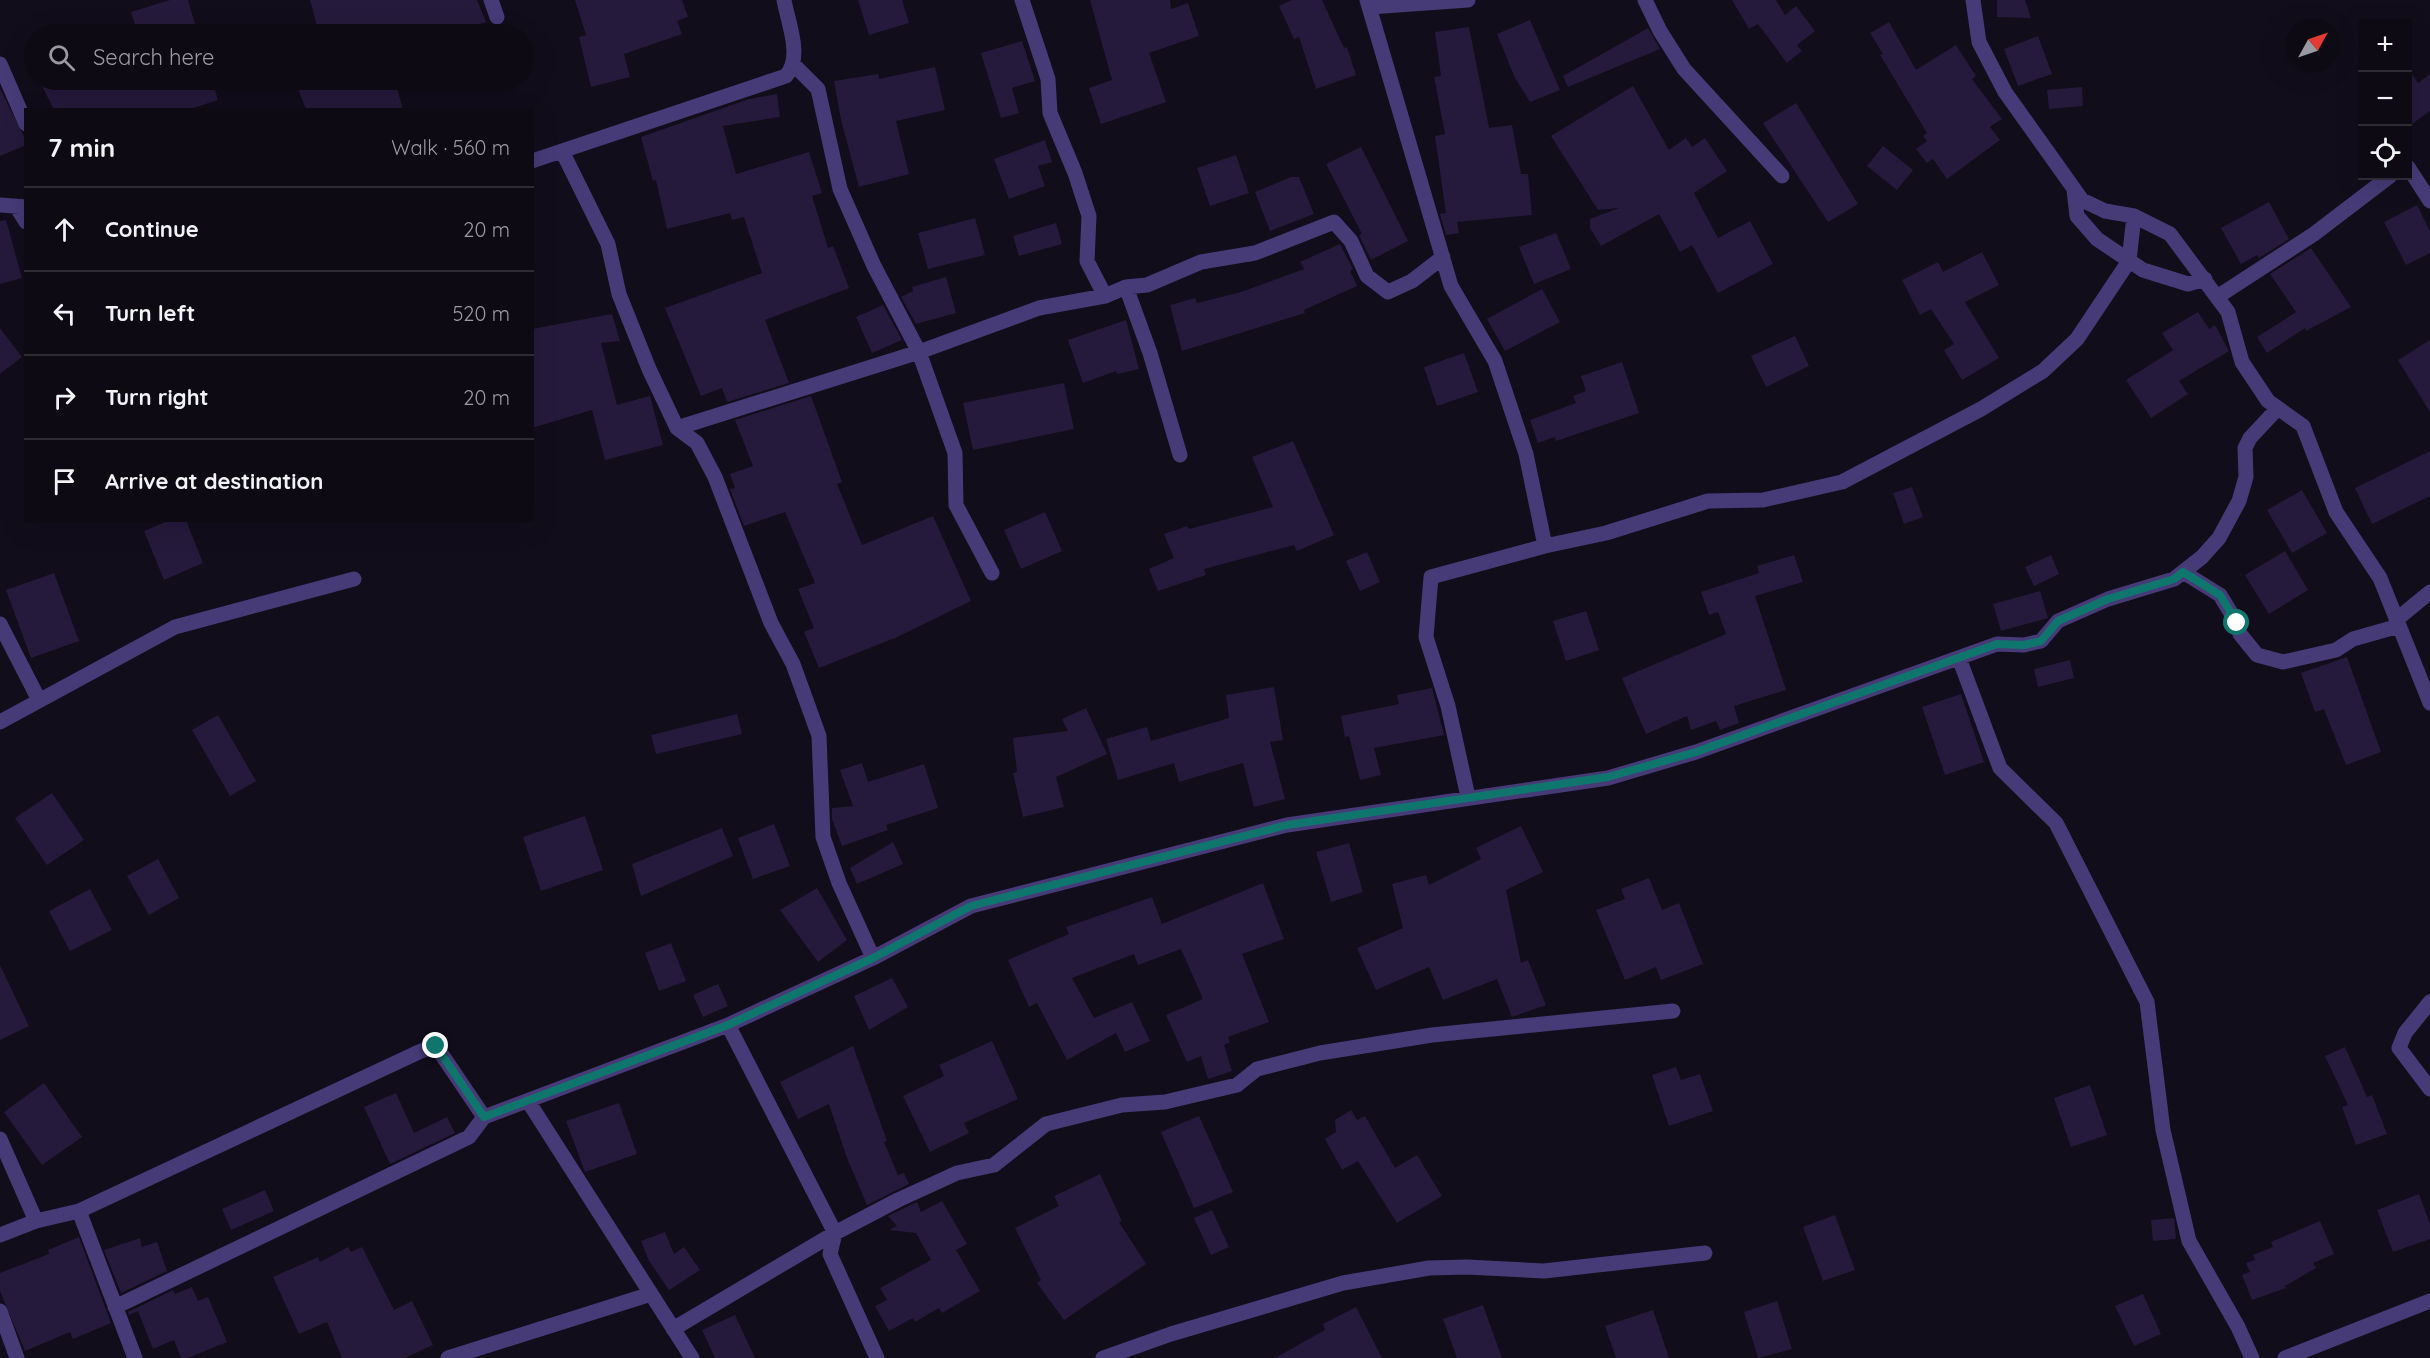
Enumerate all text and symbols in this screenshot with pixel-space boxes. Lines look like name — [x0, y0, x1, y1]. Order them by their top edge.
north arrow — [2286, 18, 2340, 72]
map controls — [2358, 18, 2412, 180]
button: + — [2358, 18, 2412, 72]
search box — [24, 24, 534, 90]
icon: search — [45, 41, 78, 74]
text: Search here — [93, 43, 214, 71]
button: − — [2358, 72, 2412, 126]
button: locate — [2358, 126, 2412, 180]
text: 7 min — [48, 131, 115, 164]
text: Walk · 560 m — [391, 135, 510, 160]
icon: ahead — [48, 213, 81, 246]
text: Continue — [105, 215, 199, 243]
text: 20 m — [463, 217, 510, 242]
icon: left — [48, 297, 81, 330]
text: Turn left — [105, 299, 195, 327]
text: 520 m — [452, 301, 510, 326]
icon: right — [48, 381, 81, 414]
text: Turn right — [105, 383, 209, 411]
text: 20 m — [463, 385, 510, 410]
icon: arrive — [48, 465, 81, 498]
text: Arrive at destination — [105, 467, 323, 495]
route start — [2223, 609, 2249, 635]
route end — [422, 1032, 448, 1058]

